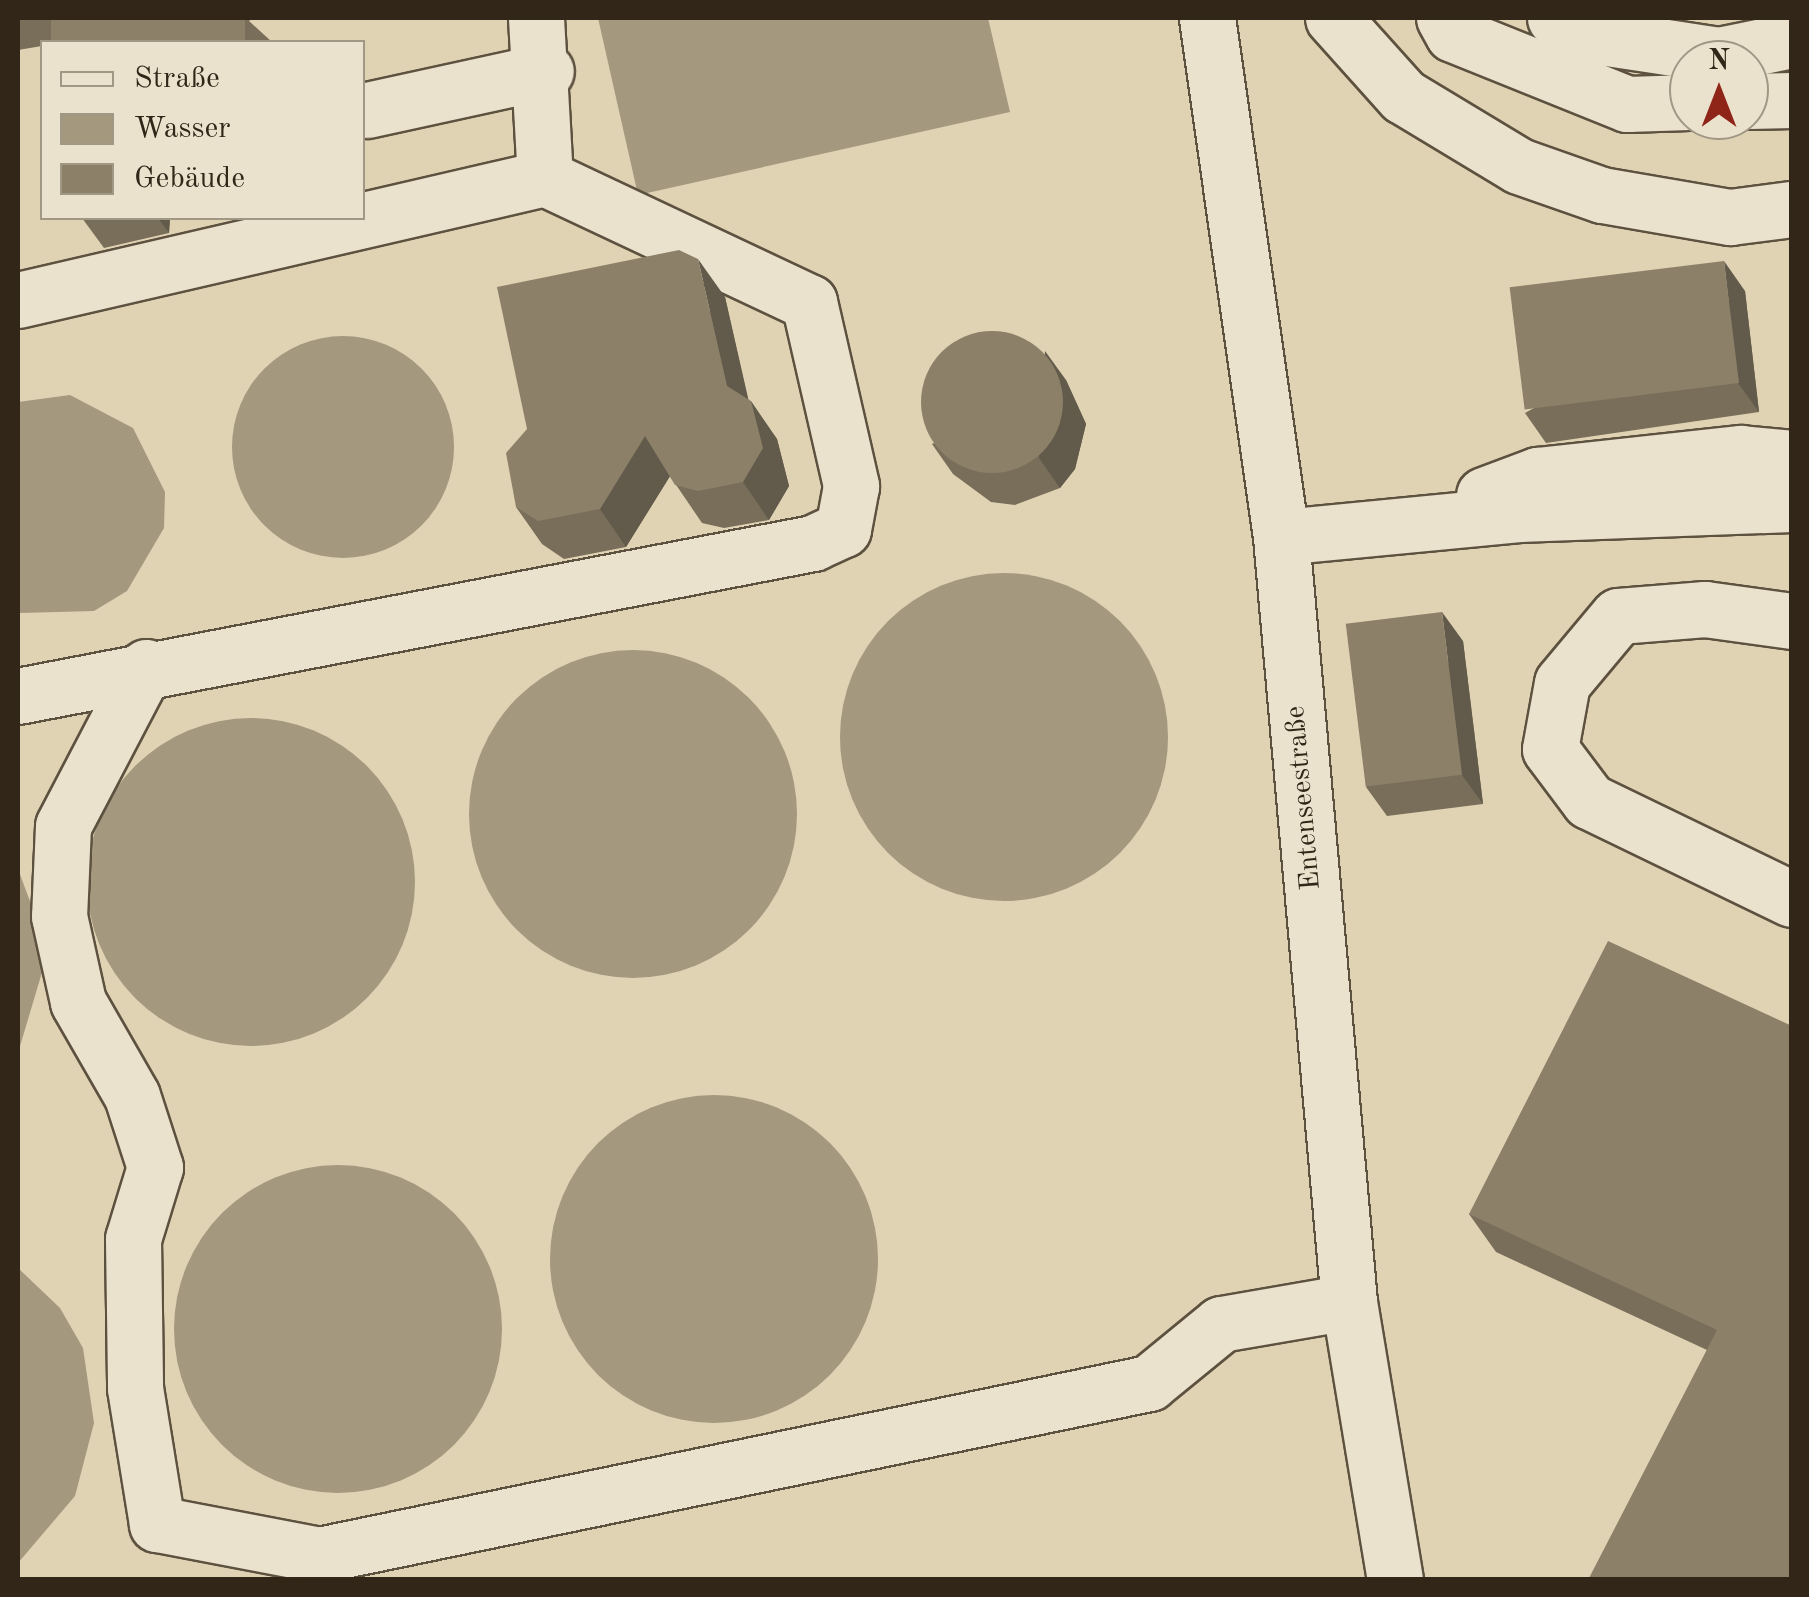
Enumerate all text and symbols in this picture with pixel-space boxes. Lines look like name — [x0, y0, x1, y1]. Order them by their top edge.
legend — [40, 40, 365, 220]
north arrow — [1669, 40, 1769, 140]
text: N — [1708, 48, 1730, 76]
text: Straße — [134, 64, 220, 94]
text: Wasser — [134, 114, 231, 144]
text: Gebäude — [134, 164, 245, 194]
street label: Entenseestraße — [1279, 704, 1329, 892]

